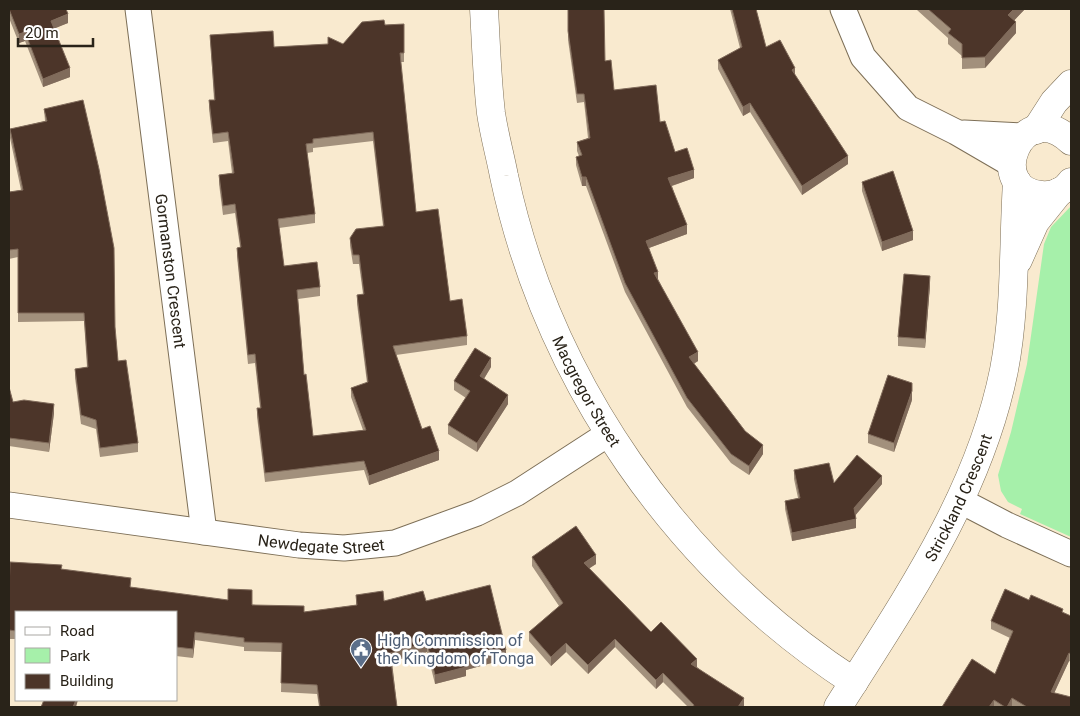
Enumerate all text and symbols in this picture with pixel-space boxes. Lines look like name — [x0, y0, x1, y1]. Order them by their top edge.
scale bar — [18, 15, 92, 47]
text: 20 m — [25, 24, 59, 42]
street label: Gormanston Crescent — [151, 193, 190, 349]
street label: Macgregor Street — [548, 333, 624, 450]
street label: Strickland Crescent — [921, 431, 996, 565]
street label: Newdegate Street — [257, 530, 385, 558]
legend — [15, 611, 178, 701]
text: Road — [60, 622, 94, 640]
place label: High Commission of the Kingdom of Tonga — [377, 631, 534, 668]
public building icon: High Commission of the Kingdom of Tonga — [349, 637, 373, 668]
text: Park — [60, 647, 91, 665]
text: Building — [60, 672, 114, 690]

